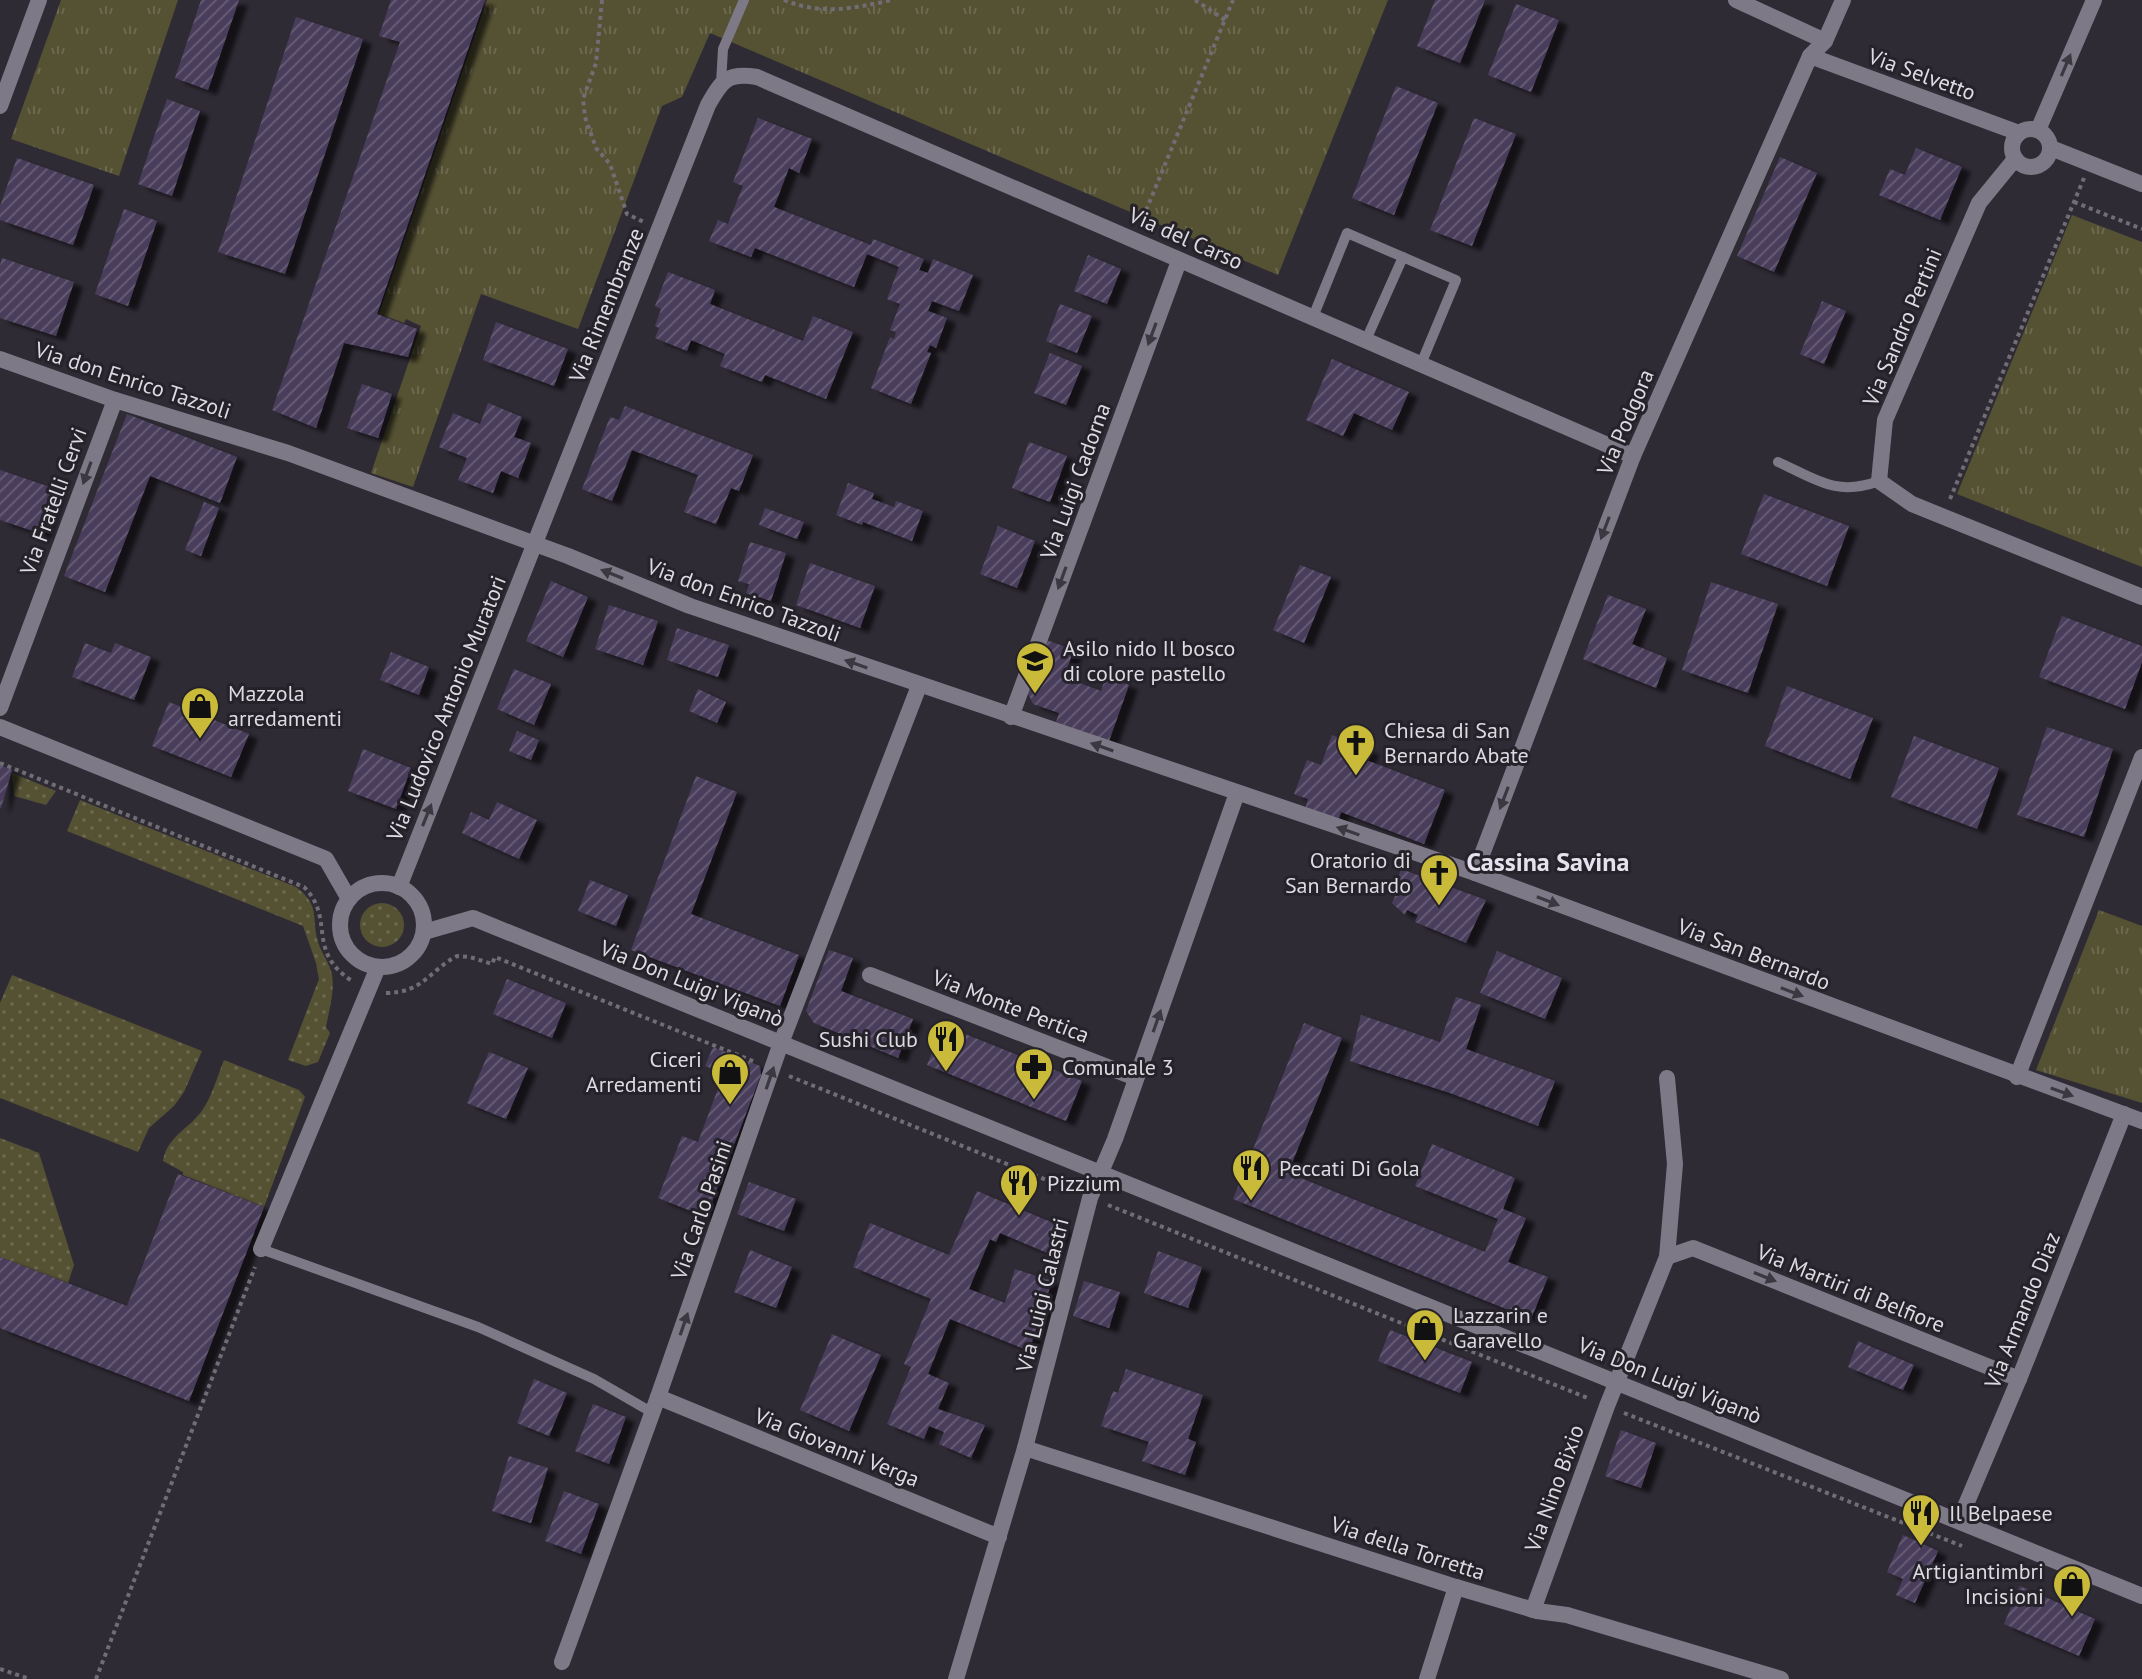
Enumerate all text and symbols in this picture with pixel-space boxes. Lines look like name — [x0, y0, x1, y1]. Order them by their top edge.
street label: Via Selvetto — [1863, 41, 1980, 106]
one-way arrow — [2059, 53, 2072, 77]
street label: Via del Carso — [1124, 200, 1247, 276]
street label: Via Rimembranze — [562, 224, 650, 387]
street label: Via Sandro Pertini — [1856, 244, 1948, 411]
one-way arrow — [1145, 322, 1158, 346]
street label: Via don Enrico Tazzoli — [30, 335, 235, 425]
street label: Via Podgora — [1590, 365, 1660, 480]
street label: Via Luigi Cadorna — [1033, 399, 1116, 564]
street label: Via Fratelli Cervi — [13, 423, 93, 580]
one-way arrow — [80, 461, 93, 485]
one-way arrow — [1598, 517, 1611, 541]
street label: Via don Enrico Tazzoli — [642, 552, 845, 648]
one-way arrow — [1056, 566, 1068, 590]
one-way arrow — [600, 567, 624, 580]
street label: Via Ludovico Antonio Muratori — [379, 571, 512, 846]
place label: Asilo nido Il bosco di colore pastello — [1063, 634, 1235, 687]
school or university icon: Asilo nido Il bosco di colore pastello — [1014, 640, 1056, 695]
one-way arrow — [843, 657, 867, 669]
place label: Mazzola arredamenti — [228, 679, 342, 732]
shop icon: Mazzola arredamenti — [179, 685, 221, 740]
place label: Chiesa di San Bernardo Abate — [1384, 716, 1529, 769]
church icon: Chiesa di San Bernardo Abate — [1335, 722, 1377, 777]
one-way arrow — [1090, 741, 1114, 753]
one-way arrow — [1497, 786, 1510, 810]
one-way arrow — [421, 803, 434, 827]
one-way arrow — [1336, 824, 1360, 836]
district label: Cassina Savina — [1467, 845, 1629, 878]
place label: Oratorio di San Bernardo — [1285, 846, 1411, 899]
church icon: Oratorio di San Bernardo — [1418, 852, 1460, 907]
one-way arrow — [1536, 895, 1560, 908]
street label: Via San Bernardo — [1673, 912, 1834, 996]
street label: Via Don Luigi Viganò — [595, 933, 788, 1033]
street label: Via Monte Pertica — [928, 963, 1093, 1049]
one-way arrow — [1780, 986, 1804, 999]
one-way arrow — [1151, 1008, 1163, 1032]
restaurant icon: Sushi Club — [925, 1018, 967, 1073]
place label: Sushi Club — [819, 1025, 918, 1053]
place label: Ciceri Arredamenti — [586, 1045, 702, 1098]
pharmacy icon: Comunale 3 — [1013, 1046, 1055, 1101]
shop icon: Ciceri Arredamenti — [709, 1051, 751, 1106]
place label: Comunale 3 — [1062, 1053, 1174, 1081]
one-way arrow — [765, 1066, 777, 1090]
one-way arrow — [2050, 1087, 2074, 1099]
street label: Via Carlo Pasini — [664, 1137, 738, 1284]
restaurant icon: Peccati Di Gola — [1230, 1147, 1272, 1202]
place label: Peccati Di Gola — [1279, 1154, 1420, 1182]
restaurant icon: Pizzium — [998, 1162, 1040, 1217]
place label: Pizzium — [1047, 1169, 1120, 1197]
street label: Via Luigi Calastri — [1009, 1215, 1075, 1376]
street label: Via Armando Diaz — [1978, 1228, 2066, 1393]
street label: Via Martiri di Belfiore — [1752, 1237, 1949, 1339]
one-way arrow — [1753, 1270, 1777, 1283]
place label: Lazzarin e Garavello — [1453, 1301, 1548, 1354]
shop icon: Lazzarin e Garavello — [1404, 1307, 1446, 1362]
one-way arrow — [679, 1312, 691, 1336]
street label: Via Don Luigi Viganò — [1573, 1330, 1766, 1430]
street label: Via Giovanni Verga — [750, 1401, 924, 1493]
street label: Via Nino Bixio — [1518, 1421, 1590, 1556]
restaurant icon: Il Belpaese — [1900, 1492, 1942, 1547]
place label: Il Belpaese — [1949, 1499, 2053, 1527]
street label: Via della Torretta — [1326, 1510, 1489, 1586]
place label: Artigiantimbri Incisioni — [1913, 1557, 2044, 1610]
shop icon: Artigiantimbri Incisioni — [2051, 1563, 2093, 1618]

